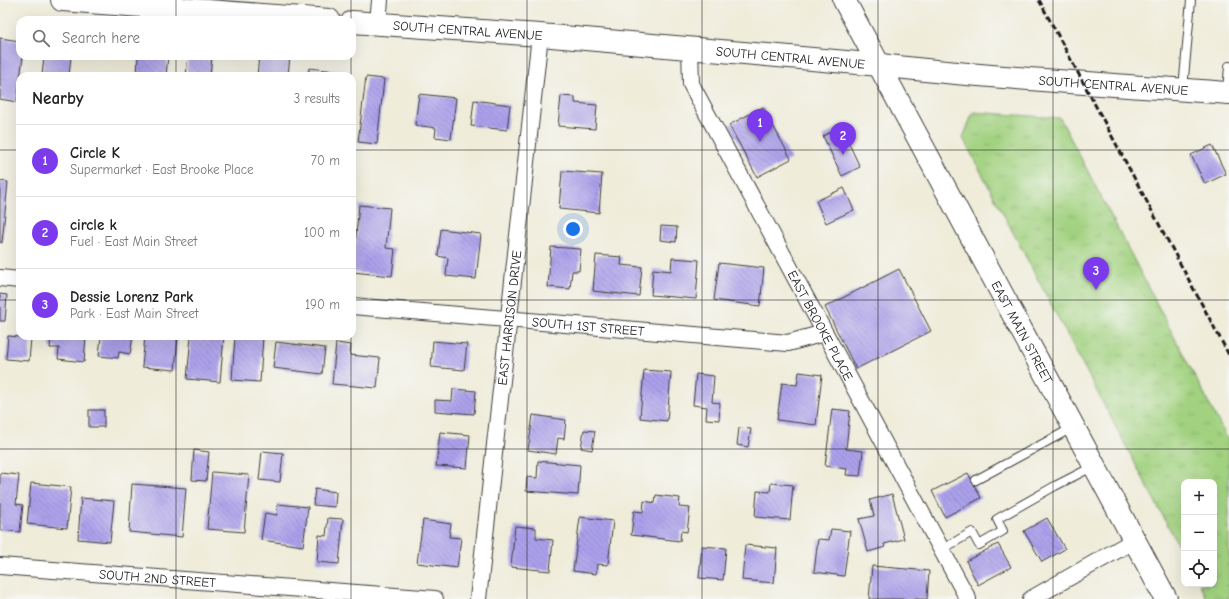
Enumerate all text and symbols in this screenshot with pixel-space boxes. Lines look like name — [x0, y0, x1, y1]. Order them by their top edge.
search box — [16, 16, 356, 60]
street label: SOUTH CENTRAL AVENUE — [393, 18, 543, 43]
icon: search — [30, 27, 52, 49]
text: Search here — [62, 29, 140, 47]
street label: SOUTH CENTRAL AVENUE — [715, 44, 866, 72]
street label: SOUTH CENTRAL AVENUE — [1038, 73, 1189, 98]
text: Nearby — [32, 89, 83, 108]
text: 3 results — [294, 91, 340, 106]
pin: 1 — [747, 109, 773, 142]
pin: 2 — [830, 122, 856, 155]
text: Circle K — [70, 144, 120, 162]
text: 1 — [42, 153, 48, 168]
text: 70 m — [311, 153, 340, 168]
text: Supermarket · East Brooke Place — [70, 162, 254, 177]
text: circle k — [70, 216, 117, 234]
your location — [563, 219, 583, 239]
text: 2 — [42, 225, 48, 240]
text: 100 m — [304, 225, 340, 240]
text: Fuel · East Main Street — [70, 234, 197, 249]
street label: EAST HARRISON DRIVE — [495, 249, 524, 386]
pin: 3 — [1083, 257, 1109, 290]
street label: EAST BROOKE PLACE — [785, 268, 856, 383]
street label: EAST MAIN STREET — [988, 278, 1056, 386]
text: Dessie Lorenz Park — [70, 288, 193, 306]
text: 3 — [42, 297, 48, 312]
text: 190 m — [305, 297, 340, 312]
text: Park · East Main Street — [70, 306, 199, 321]
street label: SOUTH 1ST STREET — [531, 314, 645, 339]
map controls — [1181, 479, 1217, 587]
button: + — [1181, 479, 1217, 515]
button: − — [1181, 515, 1217, 551]
button: locate — [1181, 551, 1217, 587]
street label: SOUTH 2ND STREET — [99, 567, 217, 590]

